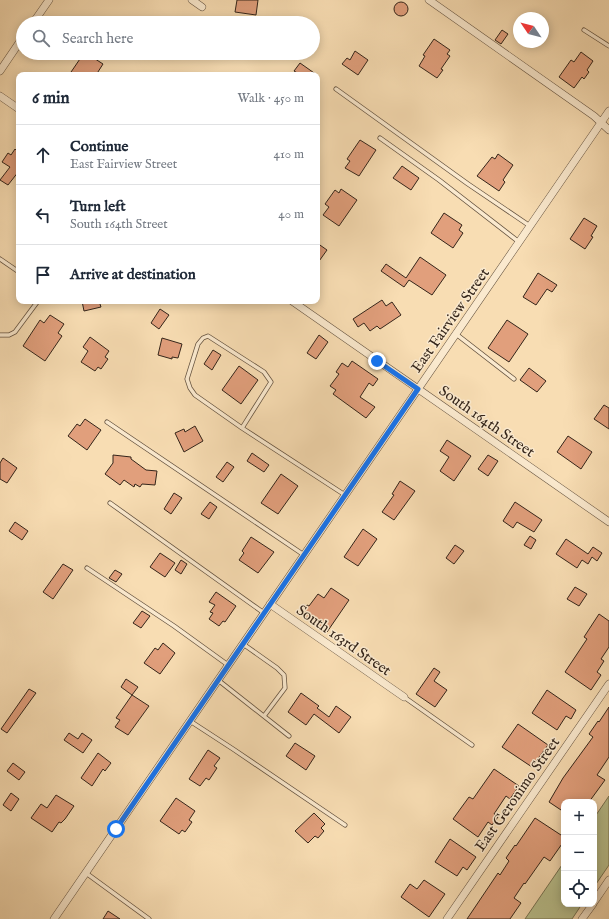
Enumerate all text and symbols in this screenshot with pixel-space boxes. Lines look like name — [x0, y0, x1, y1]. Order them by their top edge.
north arrow — [513, 12, 549, 48]
search box — [16, 16, 320, 60]
icon: search — [30, 27, 52, 49]
text: Search here — [62, 29, 133, 48]
text: 6 min — [32, 88, 70, 109]
text: Walk · 450 m — [237, 90, 304, 107]
text: Continue — [70, 137, 128, 156]
icon: ahead — [32, 144, 54, 166]
text: 410 m — [274, 146, 304, 163]
text: East Fairview Street — [70, 156, 177, 173]
text: Turn left — [70, 197, 126, 216]
icon: left — [32, 204, 54, 226]
text: 40 m — [278, 206, 304, 223]
text: South 164th Street — [70, 216, 168, 233]
icon: arrive — [32, 264, 54, 286]
street label: East Fairview Street — [407, 264, 494, 376]
text: Arrive at destination — [70, 265, 196, 284]
route end — [368, 352, 386, 370]
street label: South 164th Street — [435, 381, 538, 462]
street label: South 163rd Street — [293, 601, 395, 680]
street label: East Geronimo Street — [471, 734, 564, 855]
map controls — [561, 799, 597, 907]
button: + — [561, 799, 597, 835]
route start — [107, 820, 125, 838]
button: − — [561, 835, 597, 871]
button: locate — [561, 871, 597, 907]

